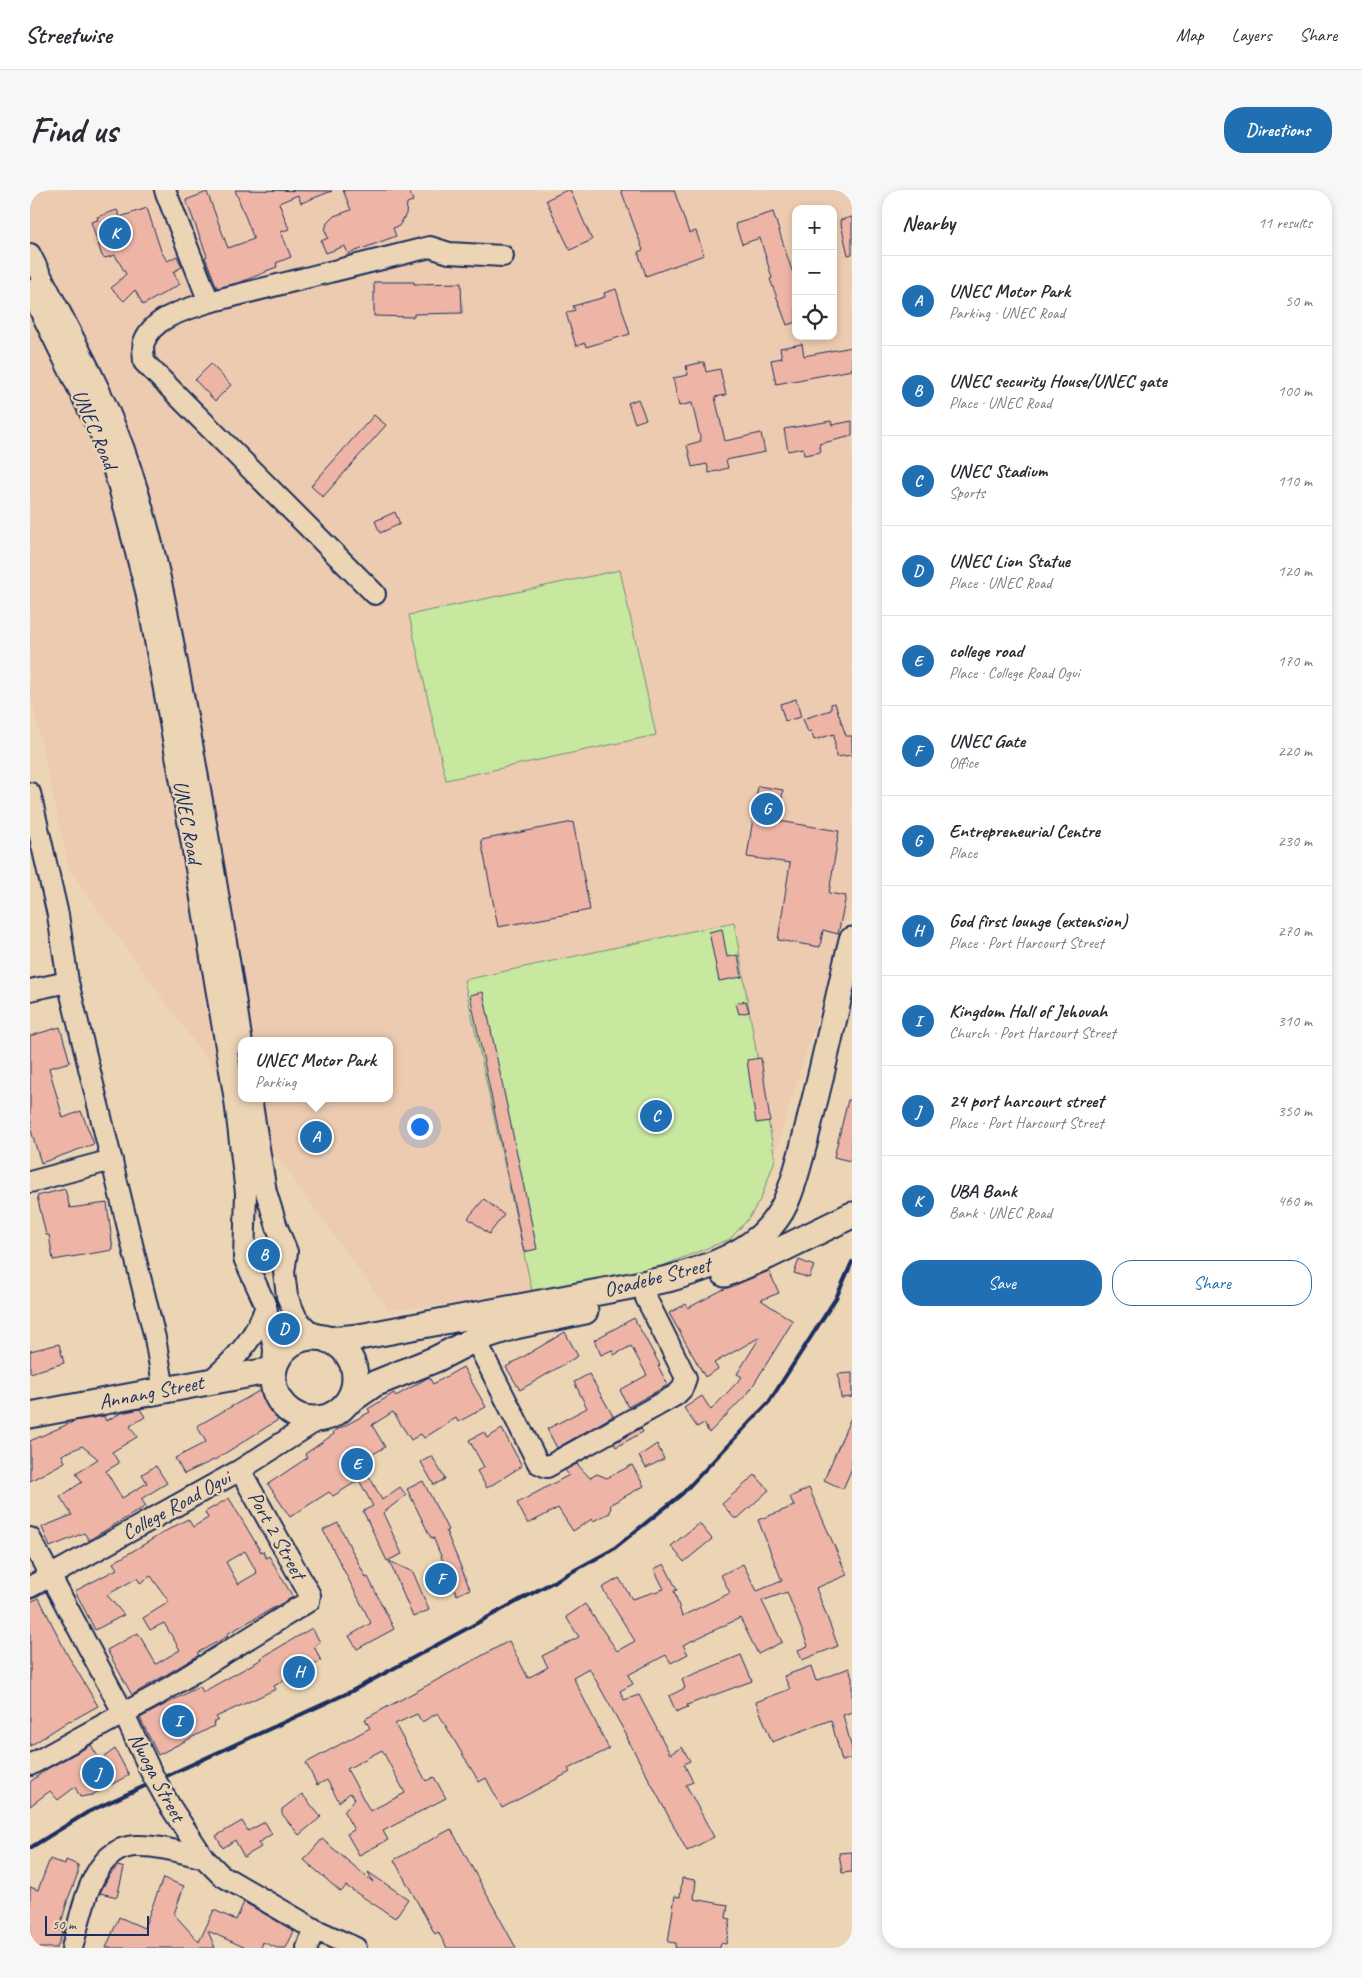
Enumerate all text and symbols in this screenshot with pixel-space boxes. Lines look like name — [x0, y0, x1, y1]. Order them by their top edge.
text: Streetwise — [25, 20, 111, 50]
text: Map — [1176, 24, 1204, 46]
text: Layers — [1232, 24, 1271, 46]
text: Share — [1299, 24, 1337, 46]
button: Directions — [1224, 107, 1332, 153]
text: Find us — [30, 108, 117, 153]
map controls — [792, 205, 837, 340]
button: + — [792, 205, 837, 250]
text: Nearby — [902, 210, 955, 236]
text: 11 results — [1258, 213, 1312, 233]
pin: K — [99, 214, 131, 252]
button: − — [792, 250, 837, 295]
text: UNEC Motor Park — [949, 279, 1070, 303]
text: A — [914, 291, 922, 311]
text: 50 m — [1285, 291, 1312, 311]
button: locate — [792, 295, 837, 340]
text: Parking · UNEC Road — [949, 303, 1065, 323]
text: UNEC security House/UNEC gate — [949, 369, 1167, 393]
text: B — [914, 381, 922, 401]
text: 100 m — [1278, 381, 1312, 401]
street label: UNEC Road — [67, 385, 125, 476]
text: Place · UNEC Road — [949, 393, 1052, 413]
text: UNEC Stadium — [949, 459, 1047, 483]
text: C — [914, 471, 922, 491]
text: 110 m — [1278, 471, 1312, 491]
text: Sports — [949, 483, 985, 503]
text: UNEC Lion Statue — [949, 549, 1070, 573]
text: D — [913, 561, 923, 581]
text: 120 m — [1278, 561, 1312, 581]
text: Place · UNEC Road — [949, 573, 1052, 593]
text: college road — [949, 639, 1023, 663]
text: E — [914, 651, 922, 671]
text: 170 m — [1278, 651, 1312, 671]
text: Place · College Road Ogui — [949, 663, 1080, 683]
text: UNEC Gate — [949, 729, 1025, 753]
text: F — [914, 741, 922, 761]
text: 220 m — [1278, 741, 1312, 761]
text: Office — [949, 753, 978, 773]
street label: UNEC Road — [168, 779, 209, 869]
pin: G — [751, 790, 783, 828]
text: Entrepreneurial Centre — [949, 819, 1100, 843]
text: G — [914, 831, 922, 851]
text: 230 m — [1278, 831, 1312, 851]
text: Place — [949, 843, 977, 863]
text: God first lounge (extension) — [949, 909, 1127, 933]
text: H — [913, 921, 923, 941]
text: 270 m — [1278, 921, 1312, 941]
text: Place · Port Harcourt Street — [949, 933, 1104, 953]
text: Kingdom Hall of Jehovah — [949, 999, 1107, 1023]
text: I — [915, 1011, 921, 1031]
text: 310 m — [1278, 1011, 1312, 1031]
text: Church · Port Harcourt Street — [949, 1023, 1116, 1043]
popup — [238, 1037, 393, 1102]
text: UNEC Motor Park — [255, 1048, 376, 1072]
text: Parking — [255, 1072, 296, 1092]
text: 24 port harcourt street — [949, 1089, 1104, 1113]
pin: C — [640, 1097, 672, 1135]
text: J — [915, 1101, 921, 1121]
text: 350 m — [1278, 1101, 1312, 1121]
text: Place · Port Harcourt Street — [949, 1113, 1104, 1133]
your location — [407, 1114, 433, 1140]
pin: A — [300, 1118, 332, 1156]
text: UBA Bank — [949, 1179, 1017, 1203]
text: K — [914, 1191, 922, 1211]
text: 460 m — [1278, 1191, 1312, 1211]
text: Bank · UNEC Road — [949, 1203, 1052, 1223]
pin: B — [248, 1236, 280, 1274]
street label: Osadebe Street — [601, 1250, 716, 1303]
button: Save — [902, 1260, 1102, 1306]
button: Share — [1112, 1260, 1312, 1306]
pin: D — [268, 1310, 300, 1348]
street label: Annang Street — [97, 1369, 207, 1415]
pin: E — [341, 1445, 373, 1483]
street label: College Road Ogui — [117, 1463, 238, 1546]
street label: Port 2 Street — [242, 1487, 313, 1586]
pin: F — [425, 1560, 457, 1598]
pin: H — [283, 1653, 315, 1691]
pin: I — [162, 1702, 194, 1740]
street label: Nwoga Street — [123, 1728, 192, 1828]
pin: J — [82, 1754, 114, 1792]
scale bar — [45, 1913, 149, 1936]
text: 50 m — [52, 1916, 76, 1933]

